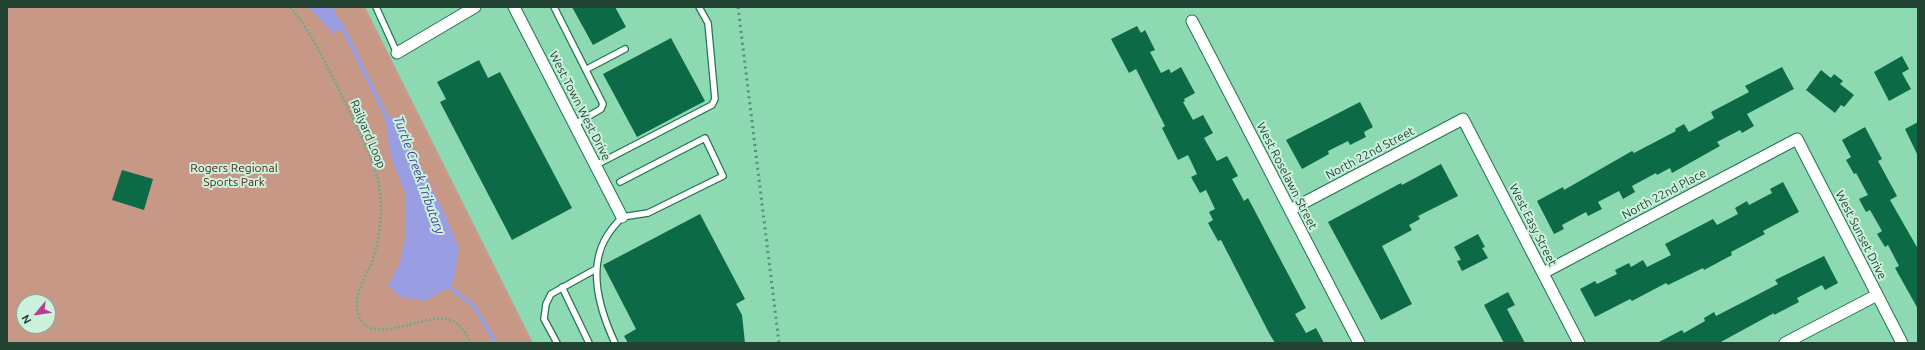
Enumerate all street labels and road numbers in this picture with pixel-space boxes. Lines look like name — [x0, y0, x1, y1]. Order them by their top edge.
street label: West Town West Drive — [546, 49, 614, 163]
street label: Railyard Loop — [347, 98, 389, 170]
street label: West Roselawn Street — [1254, 120, 1320, 232]
street label: North 22nd Street — [1323, 124, 1417, 182]
street label: North 22nd Place — [1619, 166, 1709, 222]
street label: West Easy Street — [1506, 181, 1560, 269]
street label: West Sunset Drive — [1832, 188, 1890, 282]

